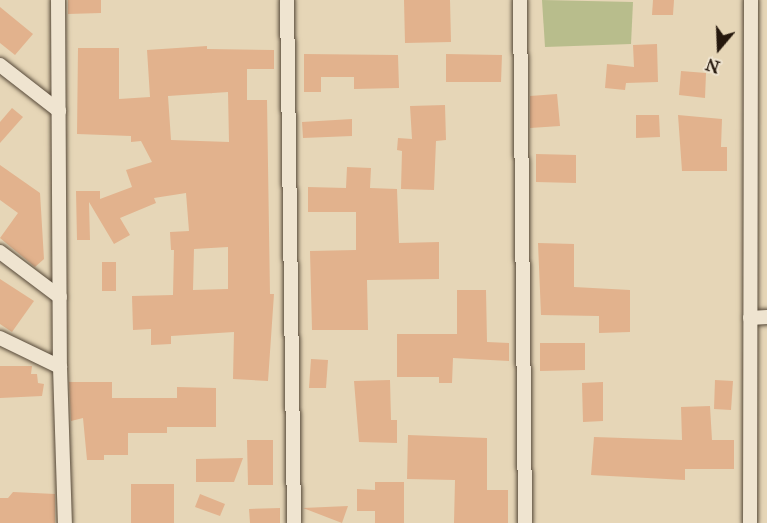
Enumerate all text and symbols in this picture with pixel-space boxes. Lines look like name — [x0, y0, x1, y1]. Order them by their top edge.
north arrow — [689, 18, 749, 78]
text: N — [703, 54, 722, 77]

